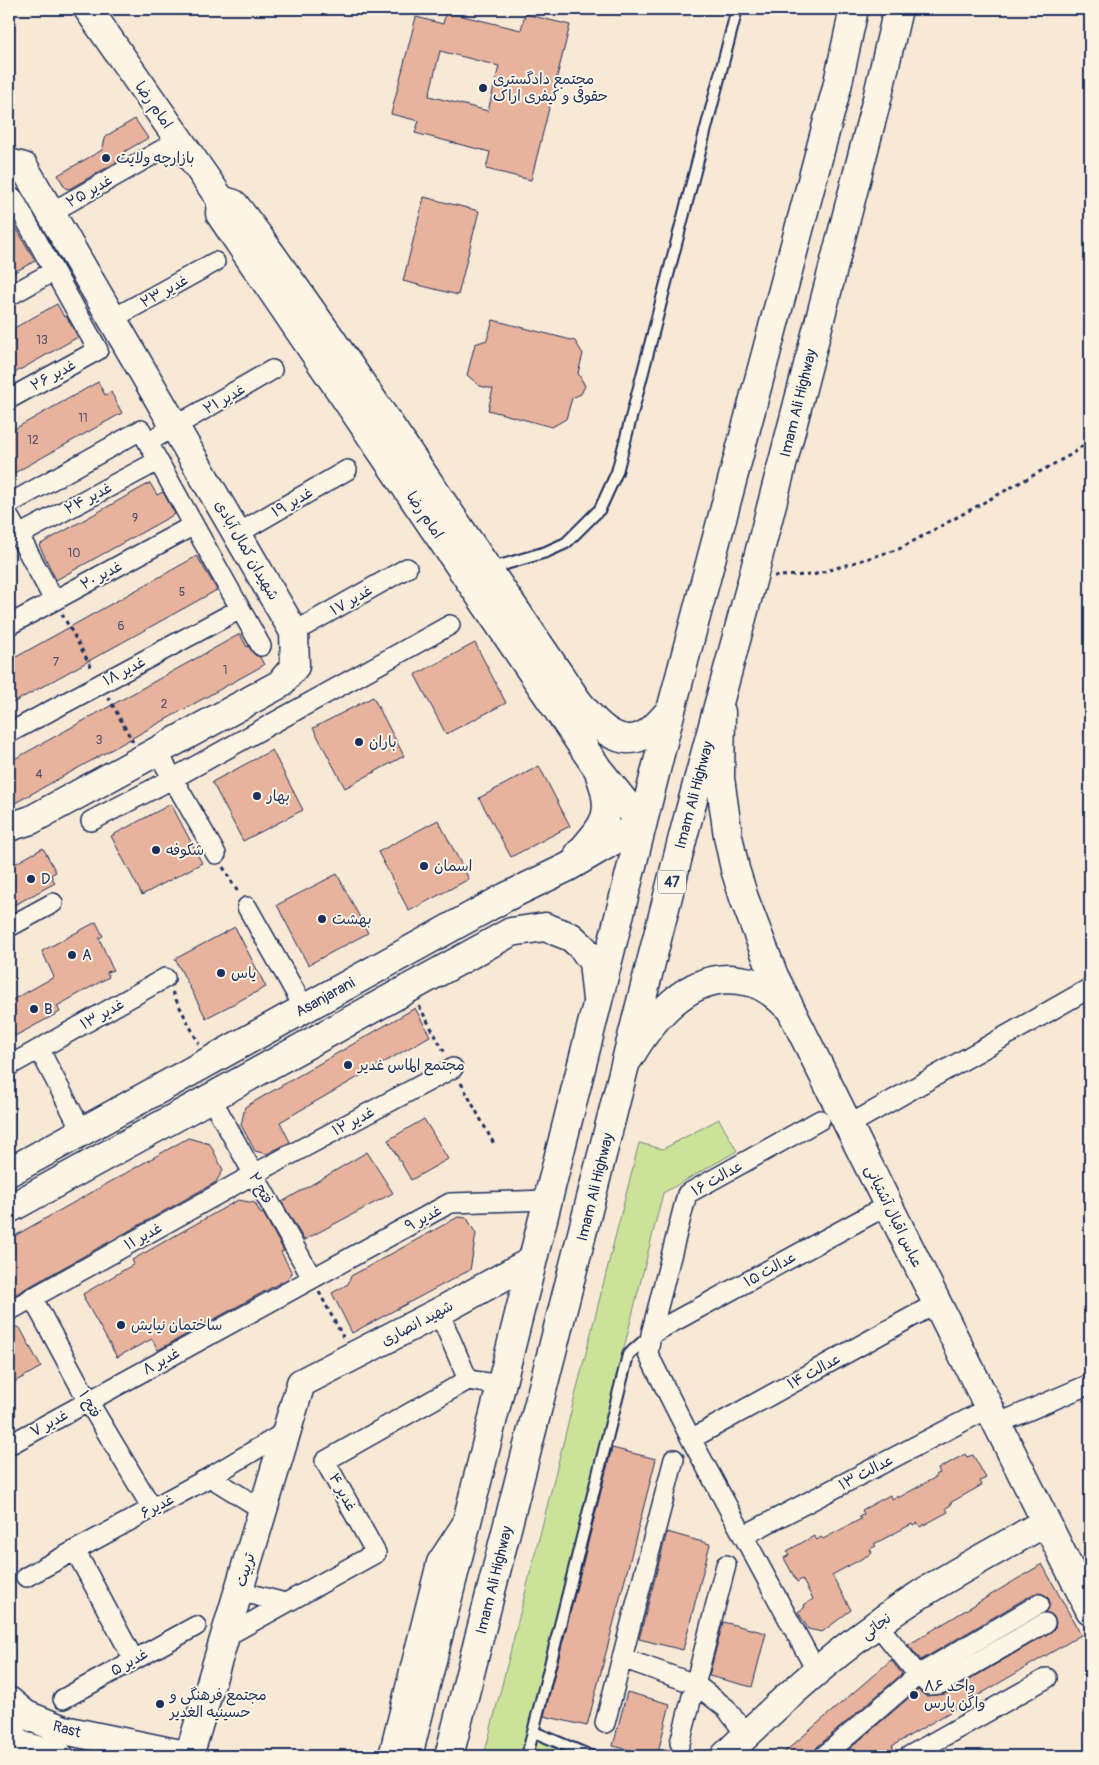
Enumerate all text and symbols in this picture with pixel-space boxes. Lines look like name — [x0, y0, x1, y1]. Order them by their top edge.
place label: مجتمع دادگستری حقوقی و کیفری اراک — [493, 70, 608, 106]
street label: امام رضا — [130, 78, 177, 133]
marker: مجتمع دادگستری حقوقی و کیفری اراک — [477, 82, 489, 94]
place label: بازارچه ولایت — [116, 149, 194, 168]
marker: بازارچه ولایت — [100, 152, 112, 164]
street label: غدیر ۲۵ — [63, 171, 116, 212]
street label: غدیر ۲۳ — [137, 271, 192, 312]
house number: 13 — [36, 333, 48, 348]
street label: Imam Ali Highway — [776, 347, 821, 459]
street label: غدیر ۲۶ — [27, 355, 79, 396]
street label: غدیر ۲۱ — [200, 380, 249, 419]
house number: 11 — [78, 411, 88, 426]
house number: 12 — [27, 433, 39, 448]
street label: غدیر ۲۴ — [61, 478, 115, 519]
street label: غدیر ۱۹ — [268, 483, 316, 522]
street label: امام رضا — [401, 488, 447, 543]
street label: شهیدان کمال آبادی — [210, 497, 283, 604]
house number: 9 — [132, 511, 138, 526]
house number: 10 — [68, 546, 80, 561]
street label: غدیر ۲۰ — [77, 557, 125, 594]
street label: غدیر ۱۷ — [327, 581, 376, 620]
house number: 5 — [179, 585, 185, 600]
house number: 6 — [118, 619, 125, 634]
street label: غدیر ۱۸ — [100, 652, 149, 691]
house number: 7 — [53, 655, 60, 670]
house number: 1 — [223, 663, 227, 678]
house number: 2 — [161, 697, 168, 712]
house number: 3 — [96, 733, 103, 748]
place label: باران — [369, 733, 397, 752]
marker: باران — [353, 736, 365, 748]
street label: Imam Ali Highway — [671, 739, 718, 851]
house number: 4 — [36, 767, 43, 782]
place label: بهار — [266, 787, 290, 806]
marker: بهار — [251, 790, 263, 802]
place label: شکوفه — [166, 841, 204, 860]
marker: شکوفه — [150, 844, 162, 856]
place label: اسمان — [434, 857, 472, 876]
marker: اسمان — [418, 860, 430, 872]
place label: D — [41, 870, 50, 889]
road number: 47 — [658, 870, 686, 894]
marker: D — [25, 873, 37, 885]
place label: بهشت — [332, 910, 372, 929]
marker: بهشت — [316, 913, 328, 925]
place label: A — [82, 946, 92, 965]
marker: A — [66, 949, 78, 961]
place label: یاس — [231, 964, 256, 983]
marker: یاس — [215, 967, 227, 979]
street label: Asanjarani — [292, 973, 359, 1021]
street label: غدیر ۱۳ — [77, 995, 128, 1034]
place label: B — [44, 1000, 53, 1019]
marker: B — [28, 1003, 40, 1015]
place label: مجتمع الماس غدیر — [356, 1056, 465, 1076]
marker: مجتمع الماس غدیر — [342, 1059, 354, 1071]
street label: غدیر ۱۲ — [329, 1102, 378, 1140]
street label: Imam Ali Highway — [573, 1131, 618, 1243]
street label: عدالت ۱۶ — [688, 1156, 746, 1201]
street label: عباس اقبال آشتیانی — [860, 1162, 927, 1271]
street label: فتح ۲ — [244, 1169, 277, 1207]
street label: غدیر ۹ — [402, 1201, 445, 1236]
street label: غدیر ۱۱ — [121, 1218, 166, 1255]
street label: عدالت ۱۵ — [740, 1247, 800, 1292]
street label: شهید انصاری — [378, 1296, 457, 1350]
place label: ساختمان نیایش — [131, 1316, 222, 1335]
marker: ساختمان نیایش — [115, 1319, 127, 1331]
street label: غدیر ۸ — [139, 1343, 183, 1379]
street label: عدالت ۱۴ — [784, 1349, 844, 1394]
street label: فتح ۱ — [74, 1387, 105, 1421]
street label: غدیر ۷ — [27, 1405, 71, 1441]
street label: عدالت ۱۳ — [835, 1450, 897, 1495]
street label: غدیر ۴ — [324, 1470, 361, 1515]
street label: غدیر۶ — [137, 1490, 177, 1523]
street label: Imam Ali Highway — [472, 1524, 517, 1636]
street label: تربیت — [231, 1550, 260, 1589]
street label: نجاتی — [857, 1609, 895, 1644]
street label: غدیر ۵ — [107, 1644, 151, 1680]
place label: ۸۶ واحد واگن پارس — [924, 1677, 985, 1713]
place label: مجتمع فرهنگی و حسینیه الغدیر — [168, 1686, 267, 1722]
marker: ۸۶ واحد واگن پارس — [908, 1689, 920, 1701]
marker: مجتمع فرهنگی و حسینیه الغدیر — [154, 1698, 166, 1710]
street label: Rast — [51, 1717, 84, 1743]

